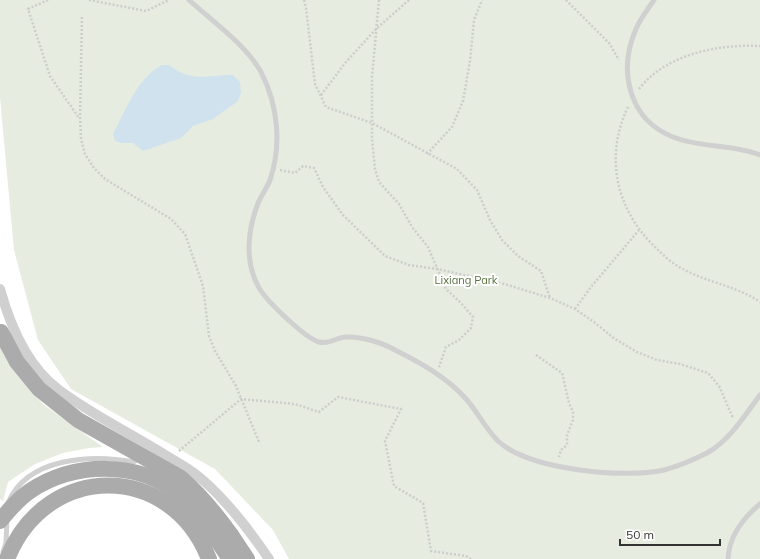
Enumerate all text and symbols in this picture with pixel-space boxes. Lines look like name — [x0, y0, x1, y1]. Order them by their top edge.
park label: Lixiang Park — [435, 273, 498, 287]
scale bar — [620, 521, 720, 547]
text: 50 m — [626, 527, 654, 542]

